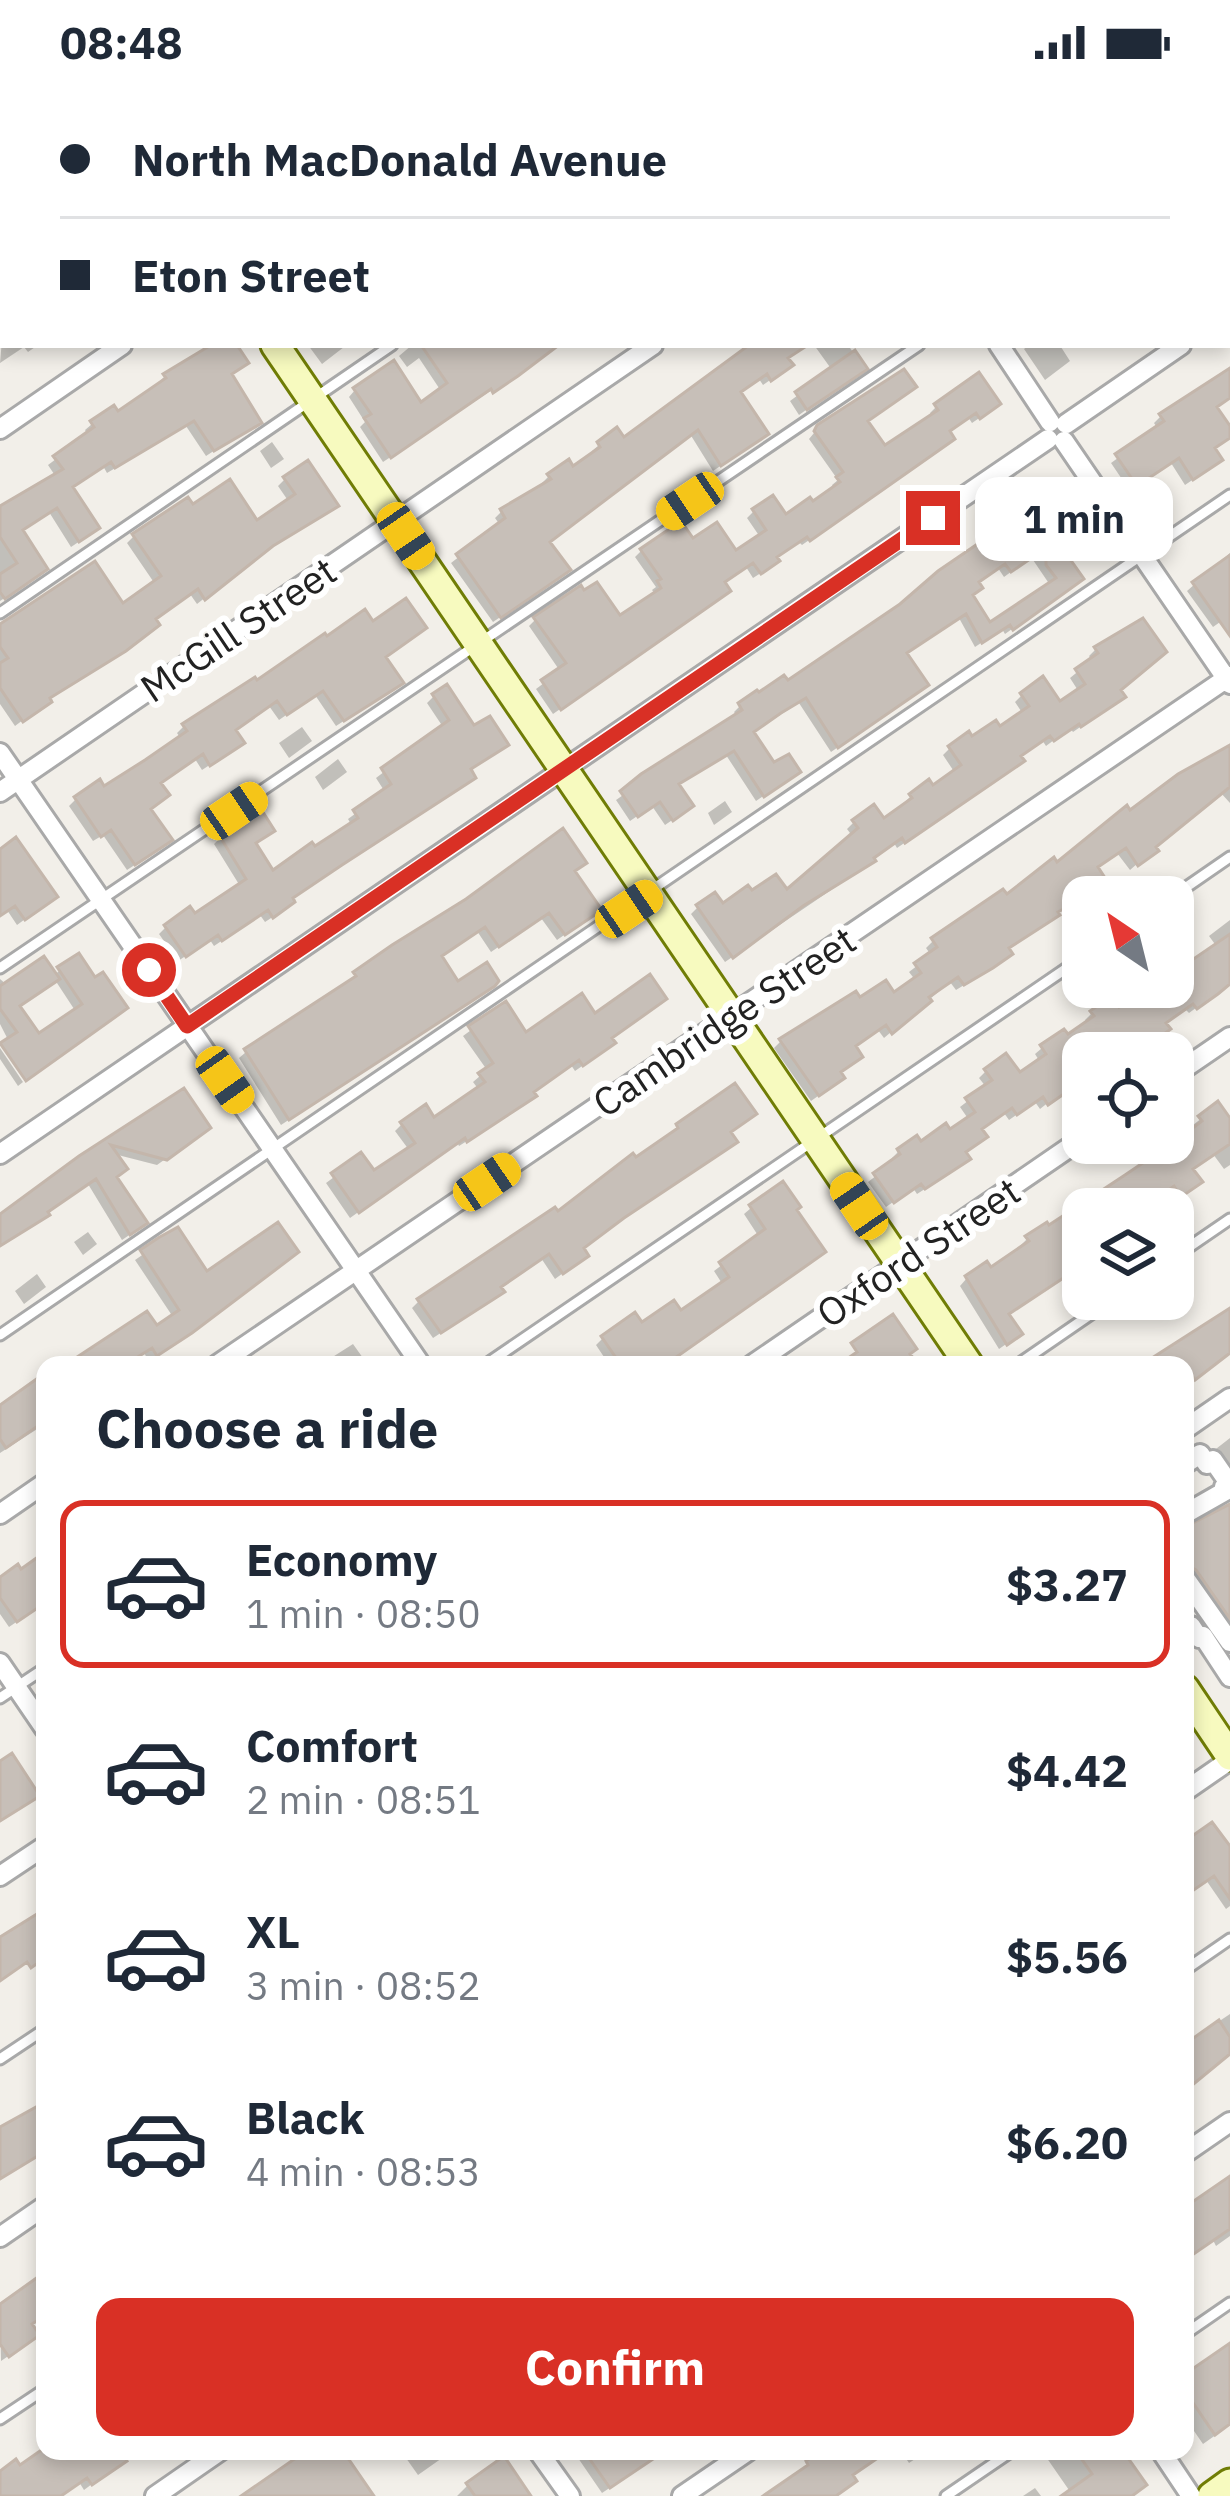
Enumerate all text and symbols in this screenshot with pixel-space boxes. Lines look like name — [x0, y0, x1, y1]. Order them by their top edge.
text: 08:48 — [60, 13, 183, 71]
text: North MacDonald Avenue — [132, 130, 667, 188]
text: Eton Street — [132, 246, 370, 304]
car — [650, 466, 730, 536]
callout: 1 min — [975, 476, 1173, 560]
route end — [906, 491, 960, 545]
text: 1 min — [1023, 493, 1125, 544]
car — [371, 496, 441, 576]
street label: McGill Street — [130, 545, 346, 713]
car — [194, 776, 274, 846]
car — [589, 874, 669, 944]
north arrow — [1062, 876, 1194, 1008]
map controls — [1062, 876, 1194, 1320]
street label: Cambridge Street — [583, 914, 865, 1128]
route start — [122, 943, 176, 997]
button: locate — [1062, 1032, 1194, 1164]
car — [190, 1040, 260, 1120]
car — [447, 1147, 527, 1217]
street label: Oxford Street — [806, 1165, 1030, 1339]
car — [824, 1166, 894, 1246]
button: layers — [1062, 1188, 1194, 1320]
text: Choose a ride — [96, 1393, 438, 1463]
icon: car — [102, 1530, 210, 1638]
text: Economy — [246, 1530, 437, 1588]
text: $3.27 — [1006, 1555, 1128, 1613]
text: 1 min · 08:50 — [246, 1588, 481, 1639]
icon: car — [102, 1716, 210, 1824]
text: Comfort — [246, 1716, 418, 1774]
text: $4.42 — [1006, 1741, 1128, 1799]
text: 2 min · 08:51 — [246, 1774, 481, 1825]
icon: car — [102, 1902, 210, 2010]
text: XL — [246, 1902, 300, 1960]
text: $5.56 — [1006, 1927, 1128, 1985]
text: 3 min · 08:52 — [246, 1960, 481, 2011]
icon: car — [102, 2088, 210, 2196]
text: Black — [246, 2088, 365, 2146]
text: $6.20 — [1006, 2113, 1128, 2171]
text: 4 min · 08:53 — [246, 2146, 481, 2197]
button: Confirm — [96, 2298, 1134, 2436]

